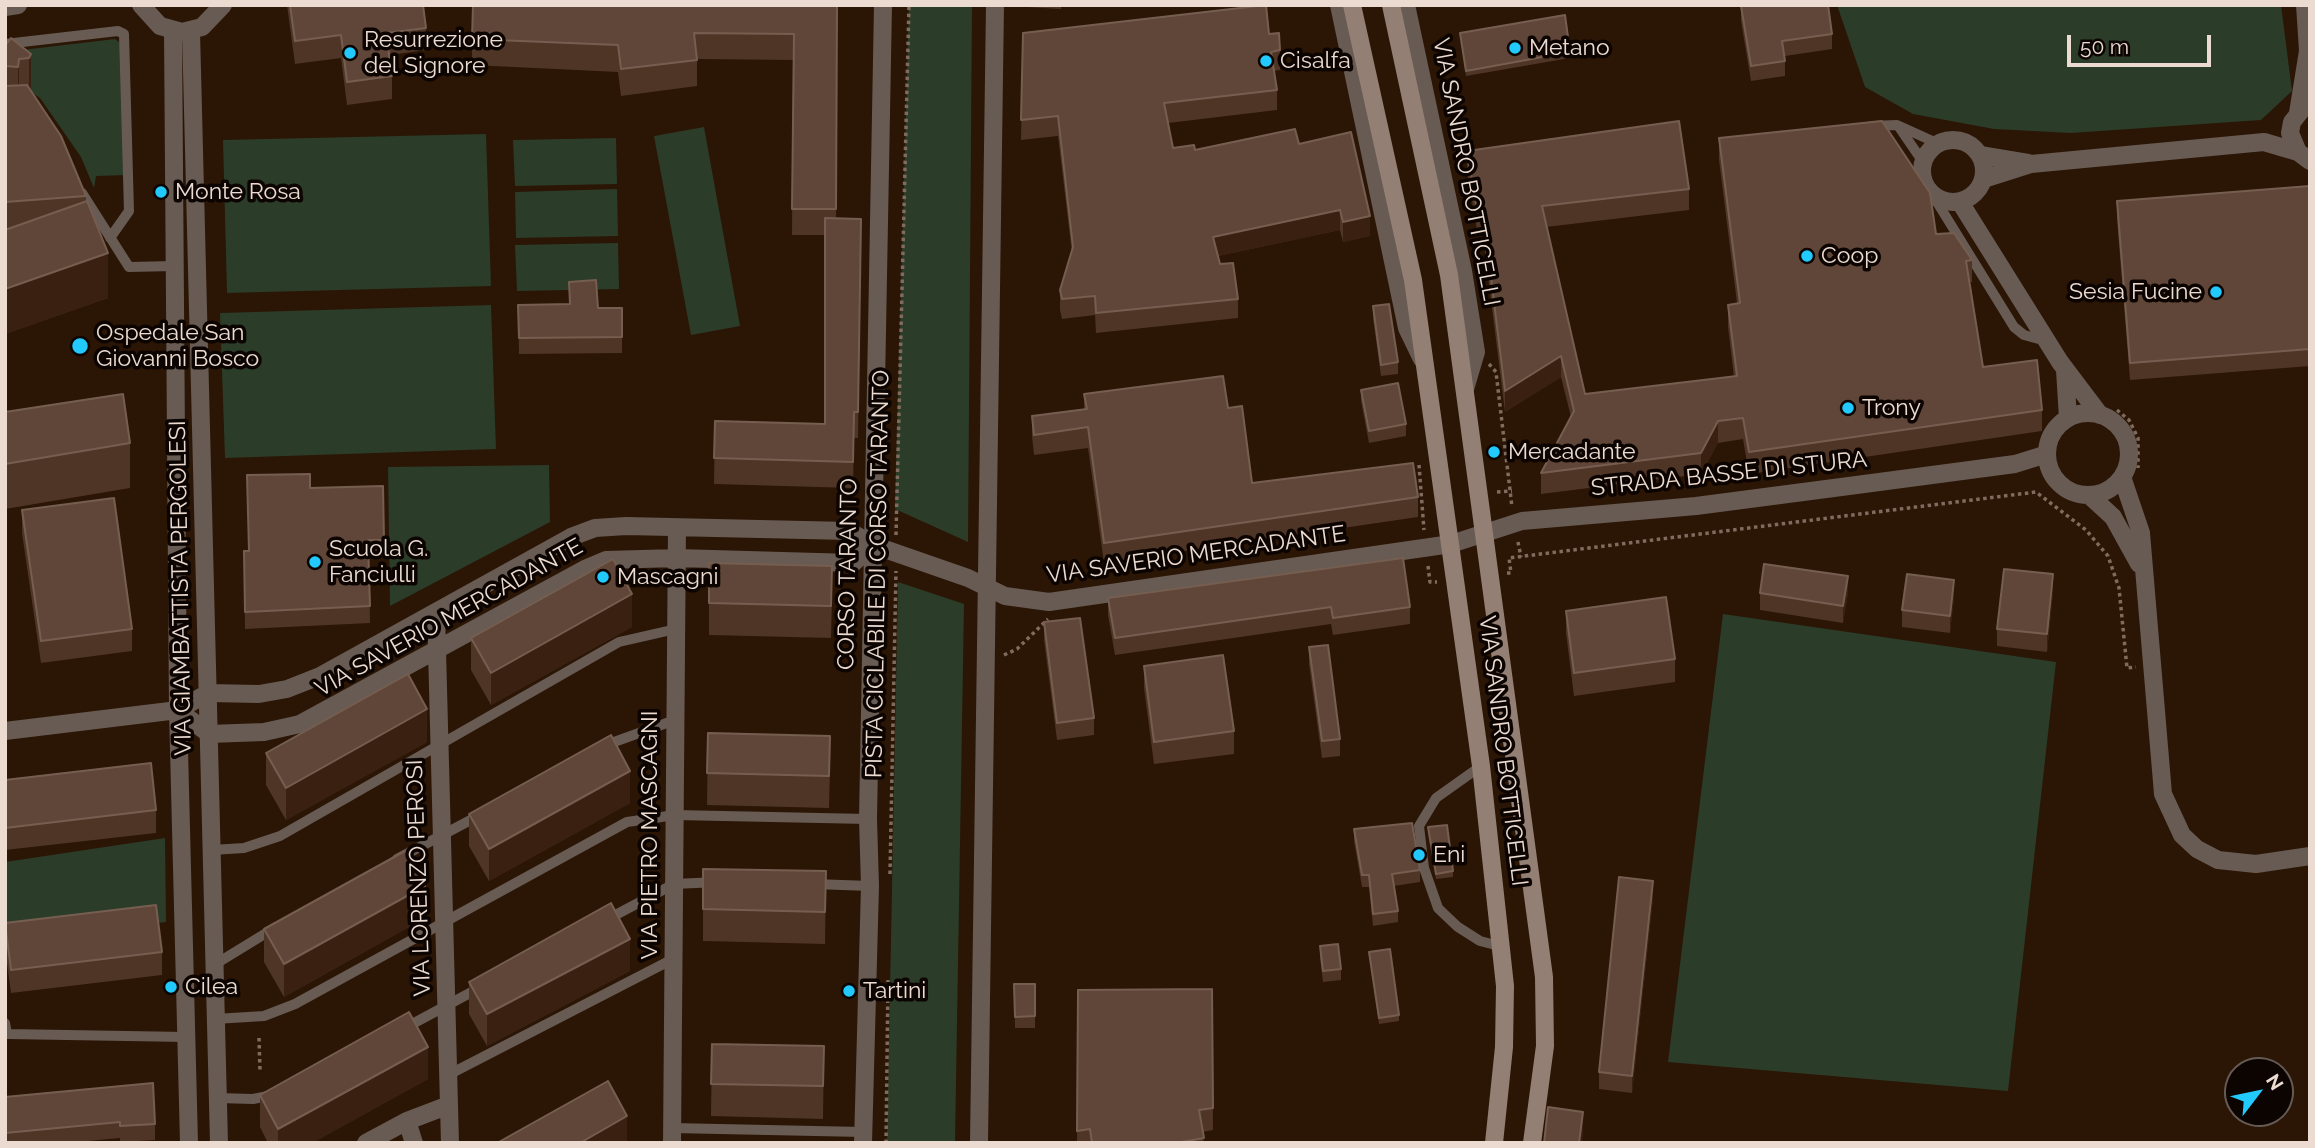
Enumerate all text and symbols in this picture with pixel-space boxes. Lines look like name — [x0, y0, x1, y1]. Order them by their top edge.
scale bar — [2070, 21, 2214, 65]
place label: Resurrezione del Signore — [364, 26, 503, 80]
place label: Metano — [1529, 34, 1610, 62]
text: 50 m — [2080, 34, 2129, 59]
street label: VIA SANDRO BOTTICELLI — [1426, 36, 1506, 308]
marker: Metano — [1507, 40, 1523, 56]
marker: Resurrezione del Signore — [342, 45, 358, 61]
place label: Cisalfa — [1280, 47, 1351, 75]
marker: Cisalfa — [1258, 53, 1274, 69]
place label: Monte Rosa — [175, 178, 301, 206]
marker: Monte Rosa — [153, 184, 169, 200]
place label: Coop — [1821, 242, 1878, 270]
marker: Coop — [1799, 248, 1815, 264]
place label: Sesia Fucine — [2069, 278, 2202, 306]
marker: Sesia Fucine — [2208, 284, 2224, 300]
place label: Ospedale San Giovanni Bosco — [96, 319, 259, 373]
marker: Ospedale San Giovanni Bosco — [70, 336, 90, 356]
street label: PISTA CICLABILE DI CORSO TARANTO — [861, 370, 895, 778]
place label: Trony — [1862, 394, 1921, 422]
marker: Trony — [1840, 400, 1856, 416]
street label: VIA GIAMBATTISTA PERGOLESI — [164, 420, 198, 756]
place label: Mercadante — [1508, 438, 1635, 466]
marker: Mercadante — [1486, 444, 1502, 460]
street label: STRADA BASSE DI STURA — [1589, 446, 1869, 502]
street label: CORSO TARANTO — [833, 478, 863, 670]
street label: VIA SAVERIO MERCADANTE — [1045, 520, 1347, 590]
street label: VIA SAVERIO MERCADANTE — [310, 533, 588, 703]
place label: Scuola G. Fanciulli — [329, 535, 428, 589]
marker: Scuola G. Fanciulli — [307, 554, 323, 570]
place label: Mascagni — [617, 563, 718, 591]
marker: Mascagni — [595, 569, 611, 585]
street label: VIA SANDRO BOTTICELLI — [1473, 614, 1533, 888]
street label: VIA PIETRO MASCAGNI — [636, 711, 664, 959]
street label: VIA LORENZO PEROSI — [401, 759, 437, 997]
place label: Eni — [1433, 841, 1465, 869]
marker: Eni — [1411, 847, 1427, 863]
place label: Cilea — [185, 973, 238, 1001]
place label: Tartini — [863, 977, 926, 1005]
marker: Cilea — [163, 979, 179, 995]
marker: Tartini — [841, 983, 857, 999]
north arrow — [2224, 1057, 2294, 1127]
text: N — [2262, 1070, 2288, 1094]

